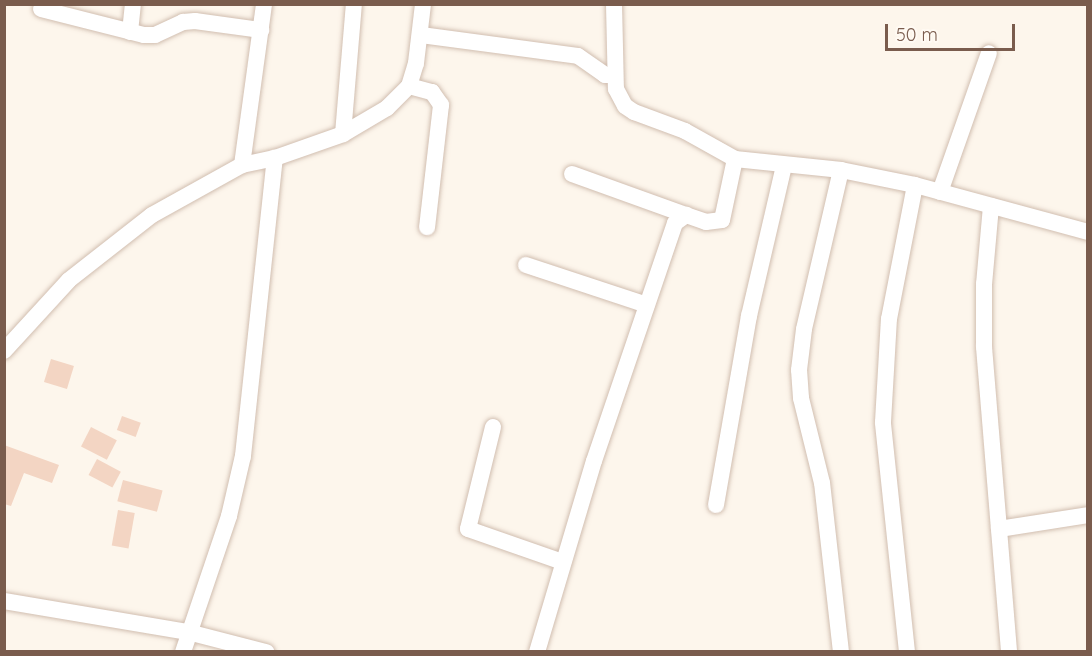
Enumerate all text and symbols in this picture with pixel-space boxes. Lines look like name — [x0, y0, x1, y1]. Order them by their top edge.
scale bar — [888, 12, 1018, 50]
text: 50 m — [896, 23, 938, 46]

